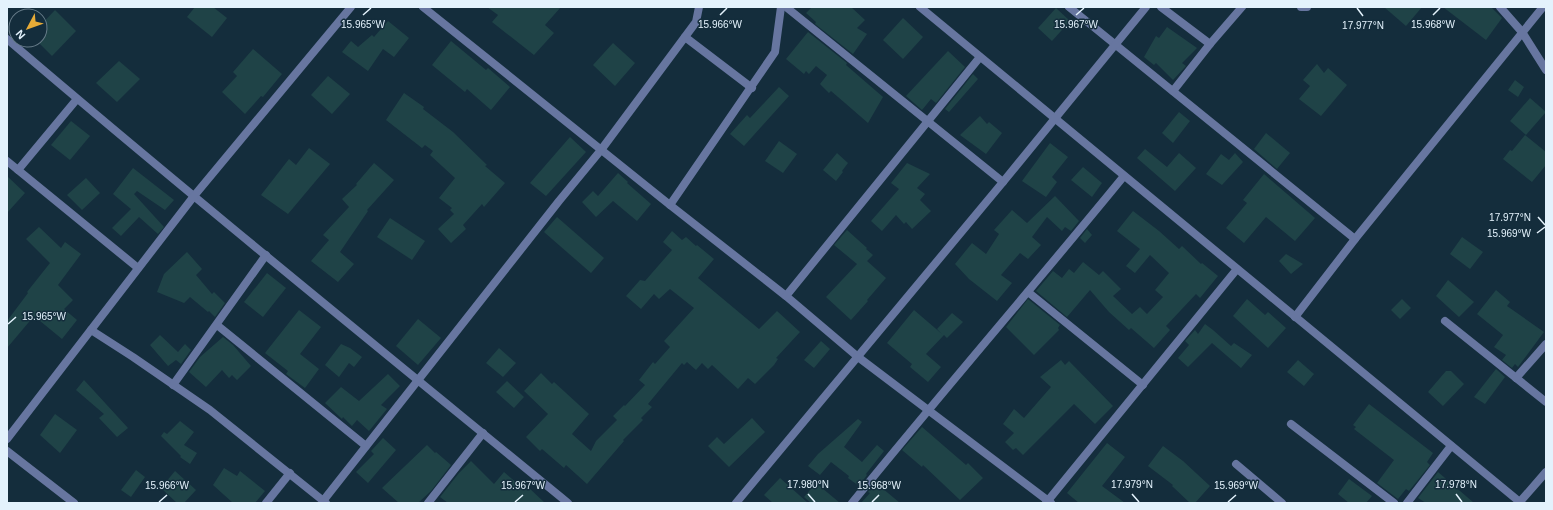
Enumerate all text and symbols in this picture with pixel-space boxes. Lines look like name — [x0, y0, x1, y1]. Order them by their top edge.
north arrow — [8, 8, 48, 48]
text: 15.965°W — [341, 19, 386, 30]
text: 15.966°W — [698, 19, 743, 30]
text: 15.967°W — [1054, 19, 1099, 30]
text: 15.968°W — [1411, 19, 1456, 30]
text: 17.977°N — [1342, 20, 1384, 31]
text: N — [13, 28, 28, 41]
text: 17.977°N — [1489, 212, 1531, 223]
text: 15.969°W — [1487, 228, 1532, 239]
text: 15.965°W — [22, 311, 67, 322]
text: 17.980°N — [787, 479, 829, 490]
text: 17.979°N — [1111, 479, 1153, 490]
text: 17.978°N — [1435, 479, 1477, 490]
text: 15.966°W — [145, 480, 190, 491]
text: 15.967°W — [501, 480, 546, 491]
text: 15.968°W — [857, 480, 902, 491]
text: 15.969°W — [1214, 480, 1259, 491]

